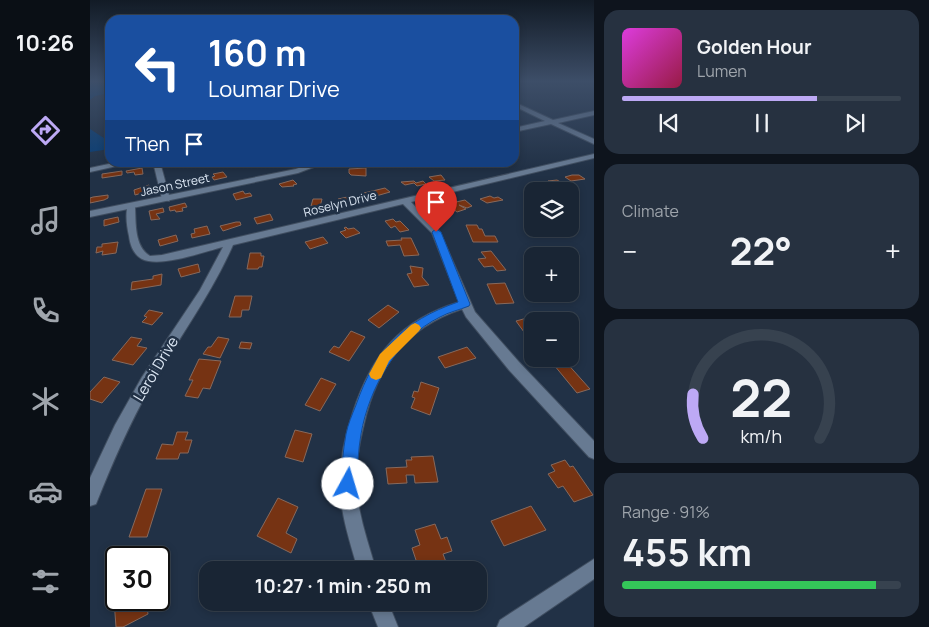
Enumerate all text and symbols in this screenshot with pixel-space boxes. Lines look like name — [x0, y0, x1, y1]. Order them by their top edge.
text: 10:26 — [16, 28, 74, 58]
text: 160 m — [208, 29, 307, 77]
text: Golden Hour — [697, 34, 811, 60]
icon: left — [125, 35, 190, 100]
text: Lumen — [697, 60, 747, 82]
text: Loumar Drive — [208, 74, 340, 104]
icon: previous — [655, 109, 683, 137]
icon: pause — [748, 109, 776, 137]
icon: next — [841, 109, 869, 137]
icon: directions — [28, 113, 63, 148]
icon: arrive — [180, 130, 208, 158]
text: Then — [125, 131, 170, 157]
street label: Jason Street — [139, 169, 211, 200]
pin — [415, 181, 457, 232]
map controls — [524, 182, 579, 367]
button: layers — [524, 182, 579, 237]
street label: Roselyn Drive — [302, 186, 378, 221]
icon: arrive — [422, 188, 450, 216]
text: Climate — [622, 200, 679, 222]
icon: music — [28, 203, 63, 238]
text: 22° — [730, 224, 792, 276]
text: − — [622, 232, 637, 270]
text: + — [885, 232, 901, 270]
button: + — [524, 247, 579, 302]
icon: phone — [28, 293, 63, 328]
button: − — [524, 312, 579, 367]
street label: Leroi Drive — [128, 332, 183, 405]
text: 22 — [731, 362, 792, 433]
icon: climate — [28, 384, 63, 419]
text: km/h — [741, 424, 782, 448]
position arrow — [321, 457, 373, 509]
icon: car — [28, 474, 63, 509]
text: Range · 91% — [622, 501, 710, 523]
text: 455 km — [622, 525, 752, 577]
speed limit sign: 30 — [105, 546, 170, 611]
icon: filters — [28, 564, 63, 599]
text: 10:27 · 1 min · 250 m — [255, 573, 431, 599]

